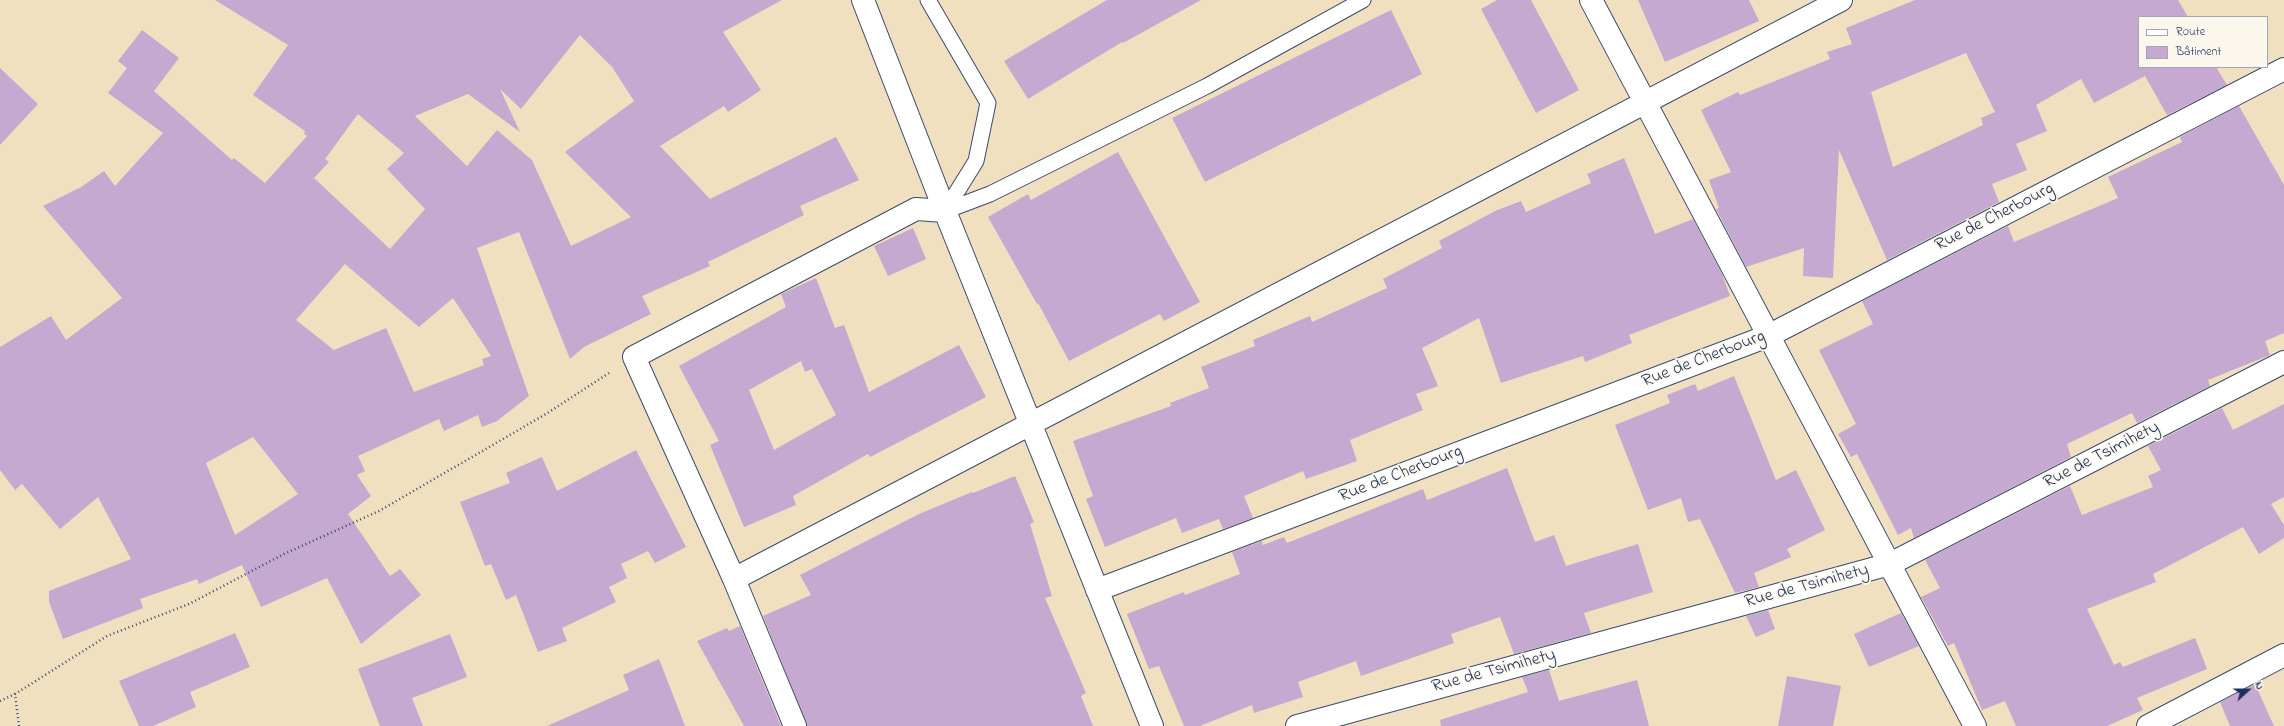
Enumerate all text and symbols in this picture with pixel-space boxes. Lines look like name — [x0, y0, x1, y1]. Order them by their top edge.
legend — [2138, 16, 2268, 68]
text: Route — [2176, 23, 2205, 41]
text: Bâtiment — [2176, 43, 2221, 61]
street label: Rue de Cherbourg — [1932, 179, 2058, 257]
street label: Rue de Cherbourg — [1639, 327, 1769, 393]
street label: Rue de Tsimihety — [2040, 418, 2164, 494]
street label: Rue de Cherbourg — [1336, 442, 1466, 508]
street label: Rue de Tsimihety — [1743, 560, 1871, 614]
street label: Rue de Tsimihety — [1430, 645, 1558, 699]
north arrow — [2228, 670, 2268, 710]
text: N — [2250, 679, 2268, 692]

